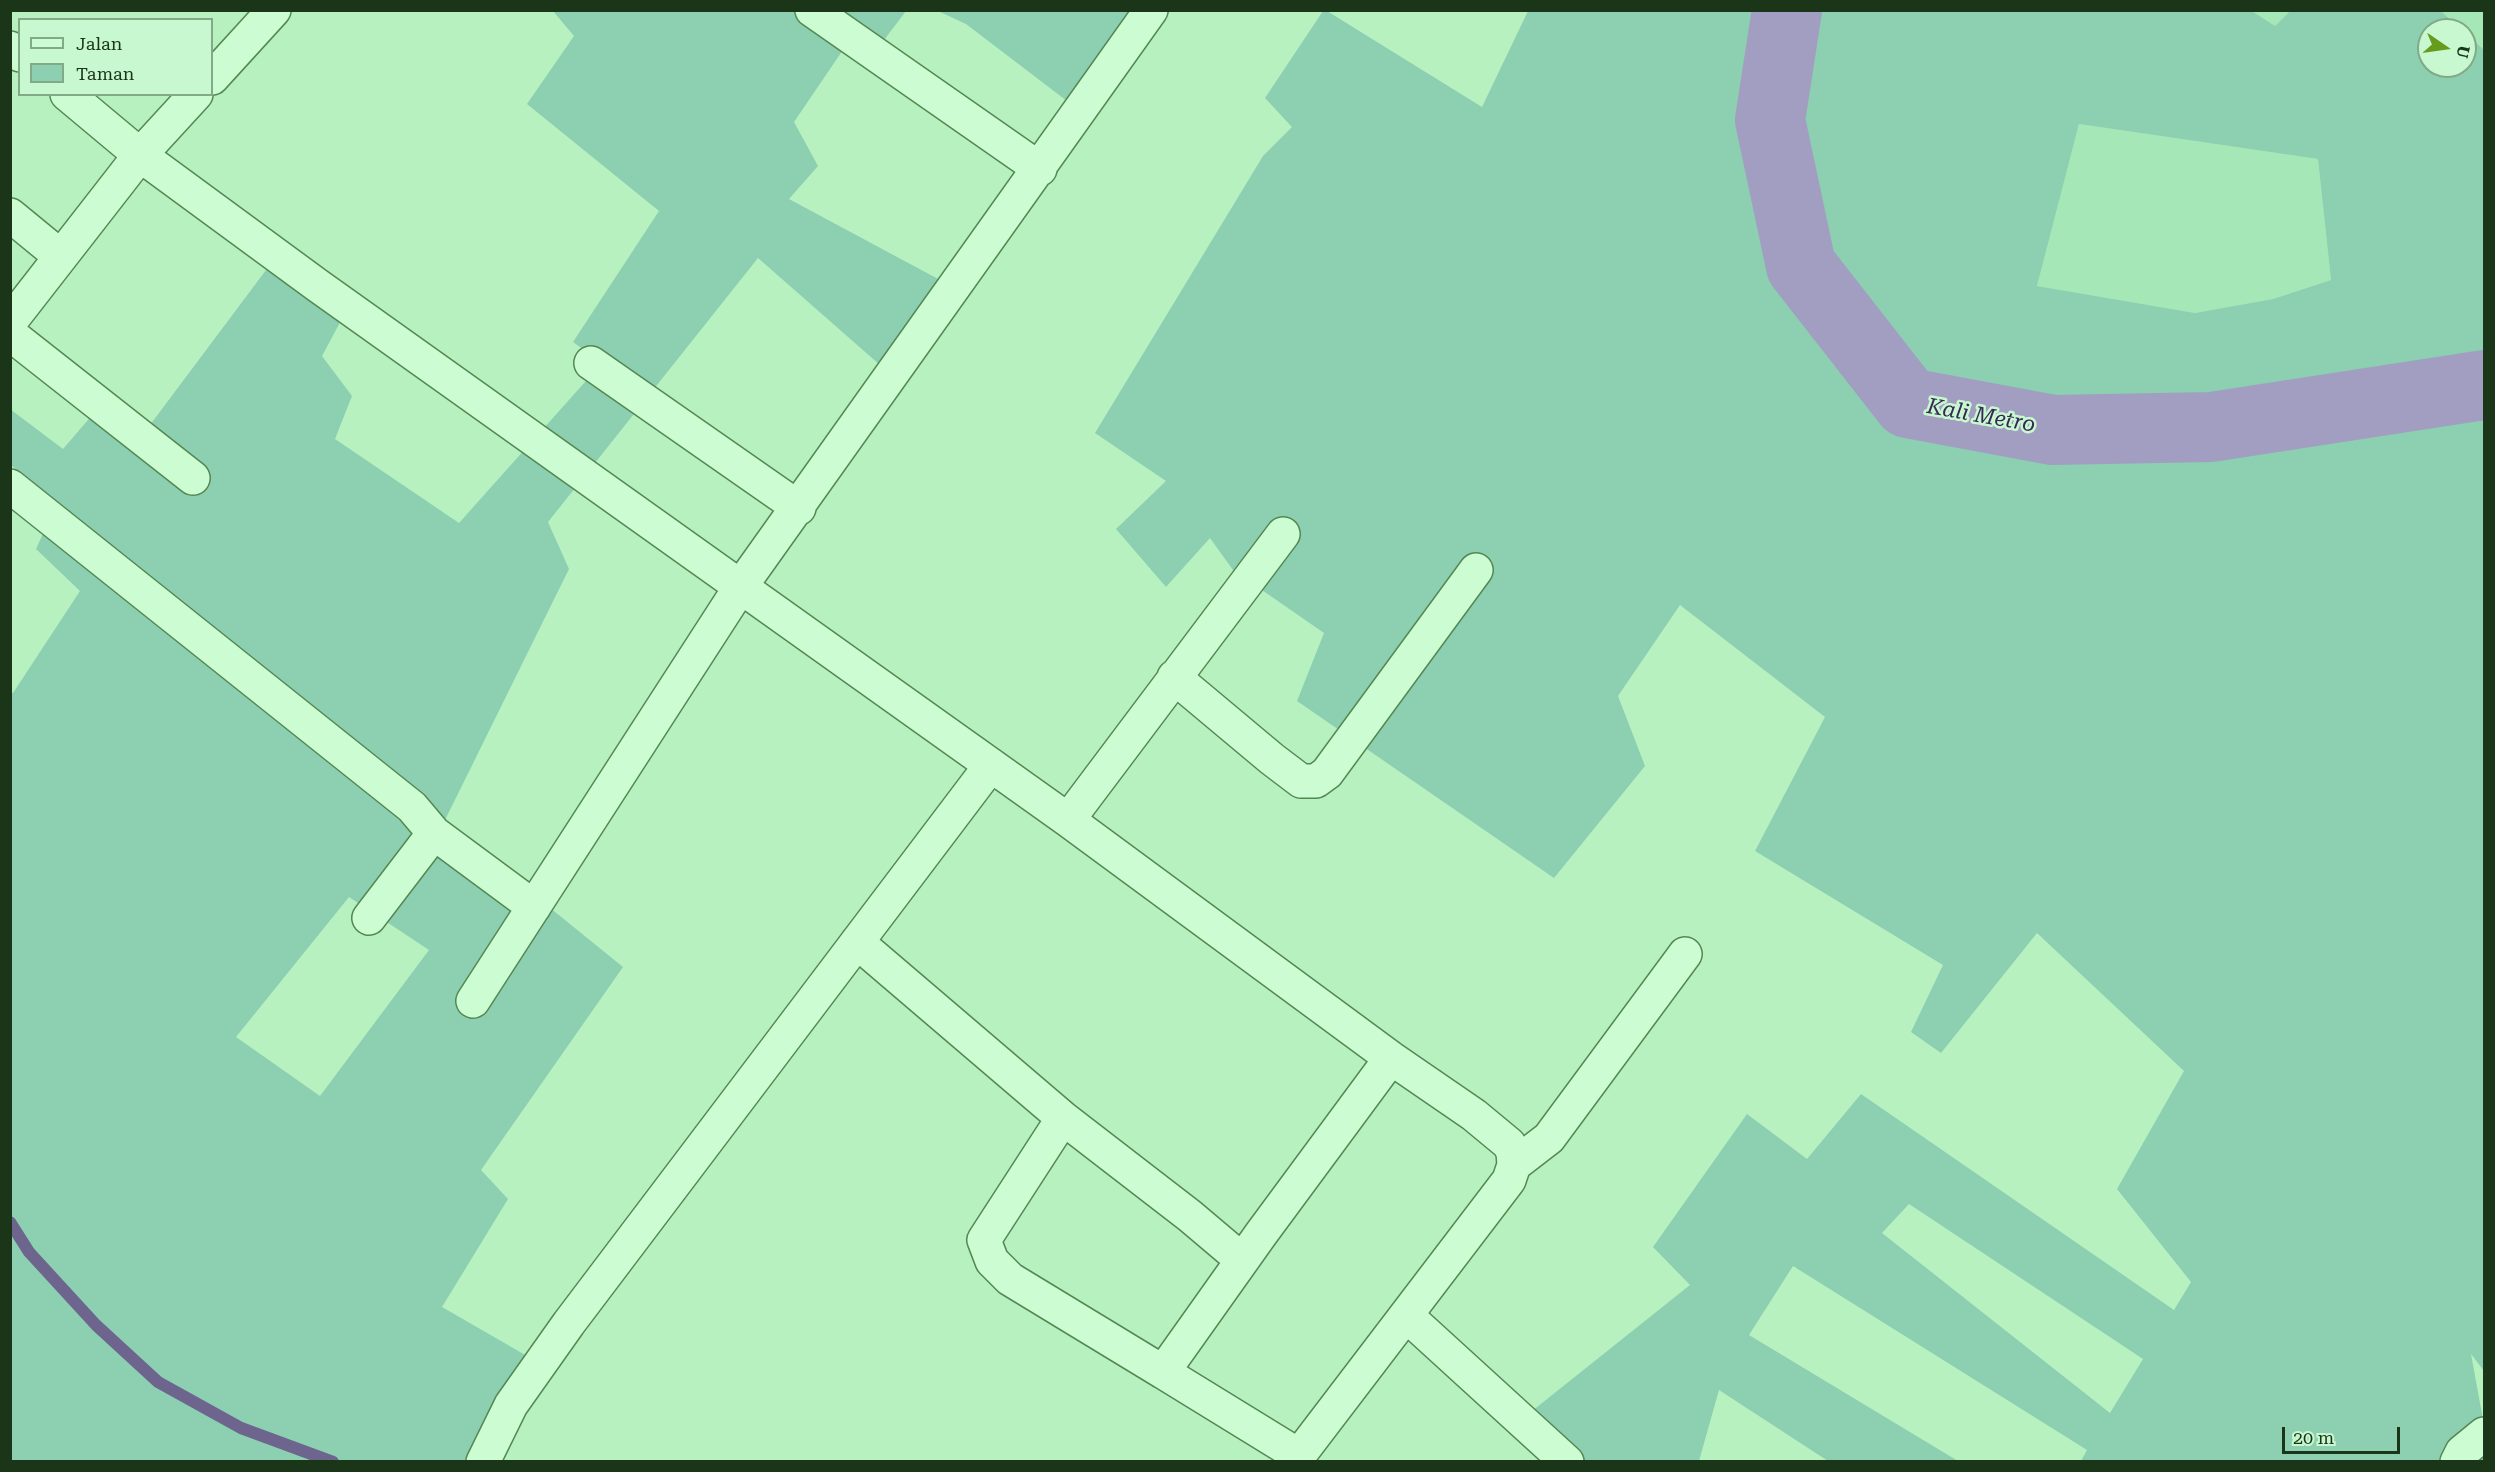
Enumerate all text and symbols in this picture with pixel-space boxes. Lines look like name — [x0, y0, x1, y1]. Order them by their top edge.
legend — [18, 18, 213, 96]
north arrow — [2417, 18, 2477, 78]
text: Jalan — [76, 33, 122, 54]
text: U — [2452, 44, 2474, 60]
text: Taman — [76, 63, 134, 84]
water label: Kali Metro — [1925, 393, 2037, 439]
scale bar — [2285, 1415, 2404, 1453]
text: 20 m — [2293, 1427, 2334, 1448]

